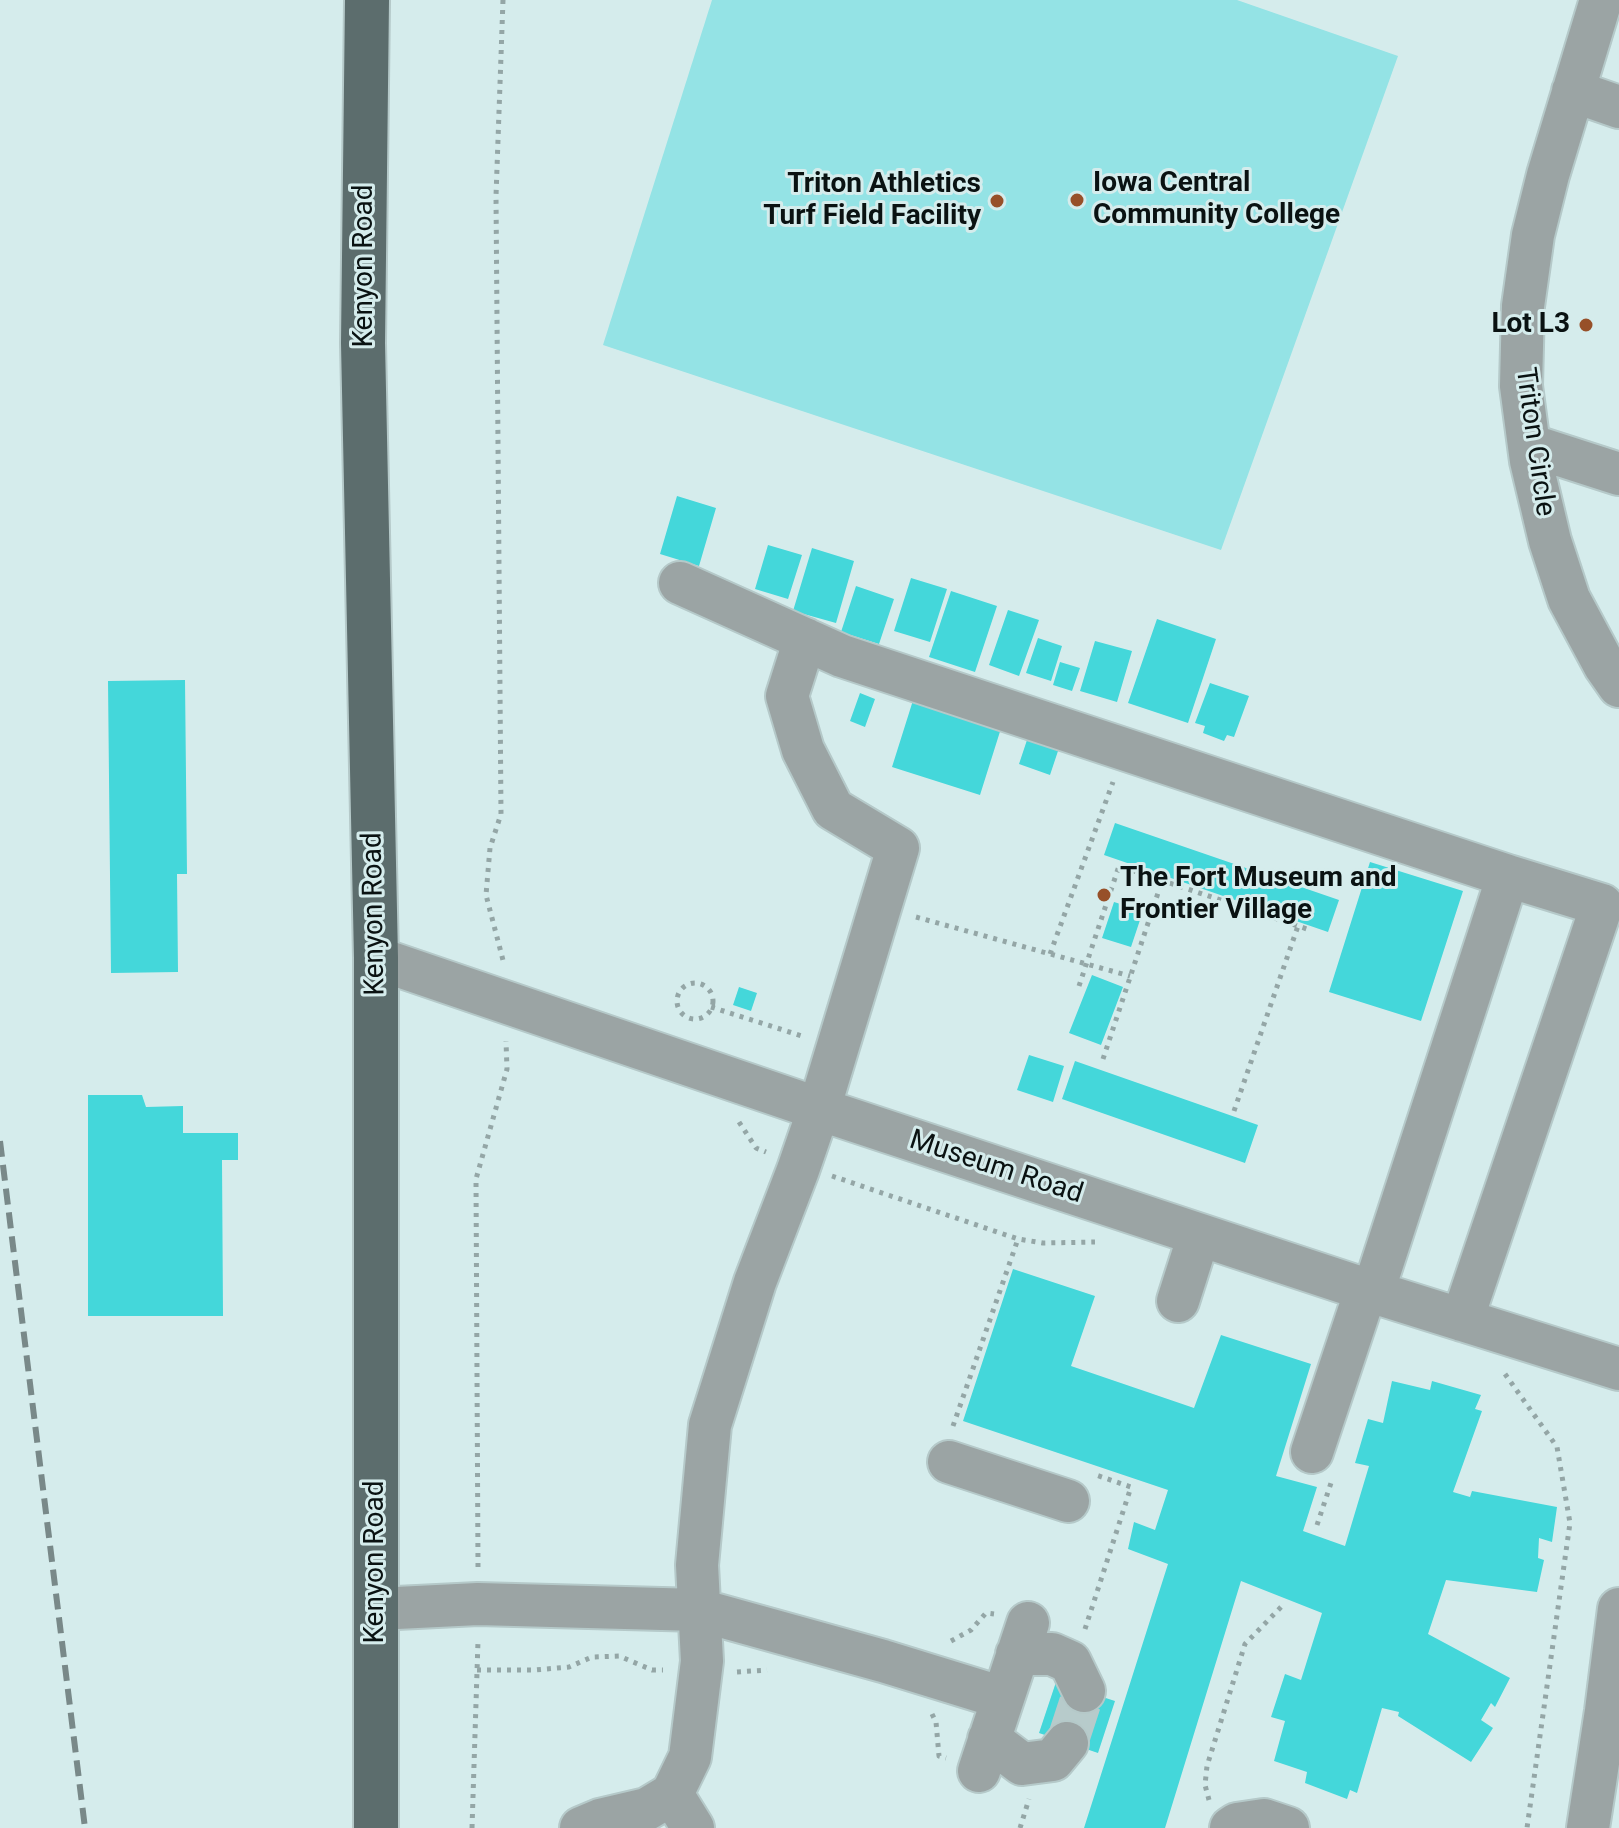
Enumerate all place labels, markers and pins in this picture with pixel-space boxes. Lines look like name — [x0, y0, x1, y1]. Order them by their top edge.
place label: Iowa Central Community College — [1093, 167, 1340, 233]
place label: Triton Athletics Turf Field Facility — [763, 168, 981, 234]
marker: Iowa Central Community College — [1068, 191, 1086, 209]
marker: Triton Athletics Turf Field Facility — [988, 192, 1006, 210]
place label: Lot L3 — [1491, 308, 1570, 342]
marker: Lot L3 — [1577, 316, 1595, 334]
place label: The Fort Museum and Frontier Village — [1120, 862, 1396, 928]
marker: The Fort Museum and Frontier Village — [1095, 886, 1113, 904]

